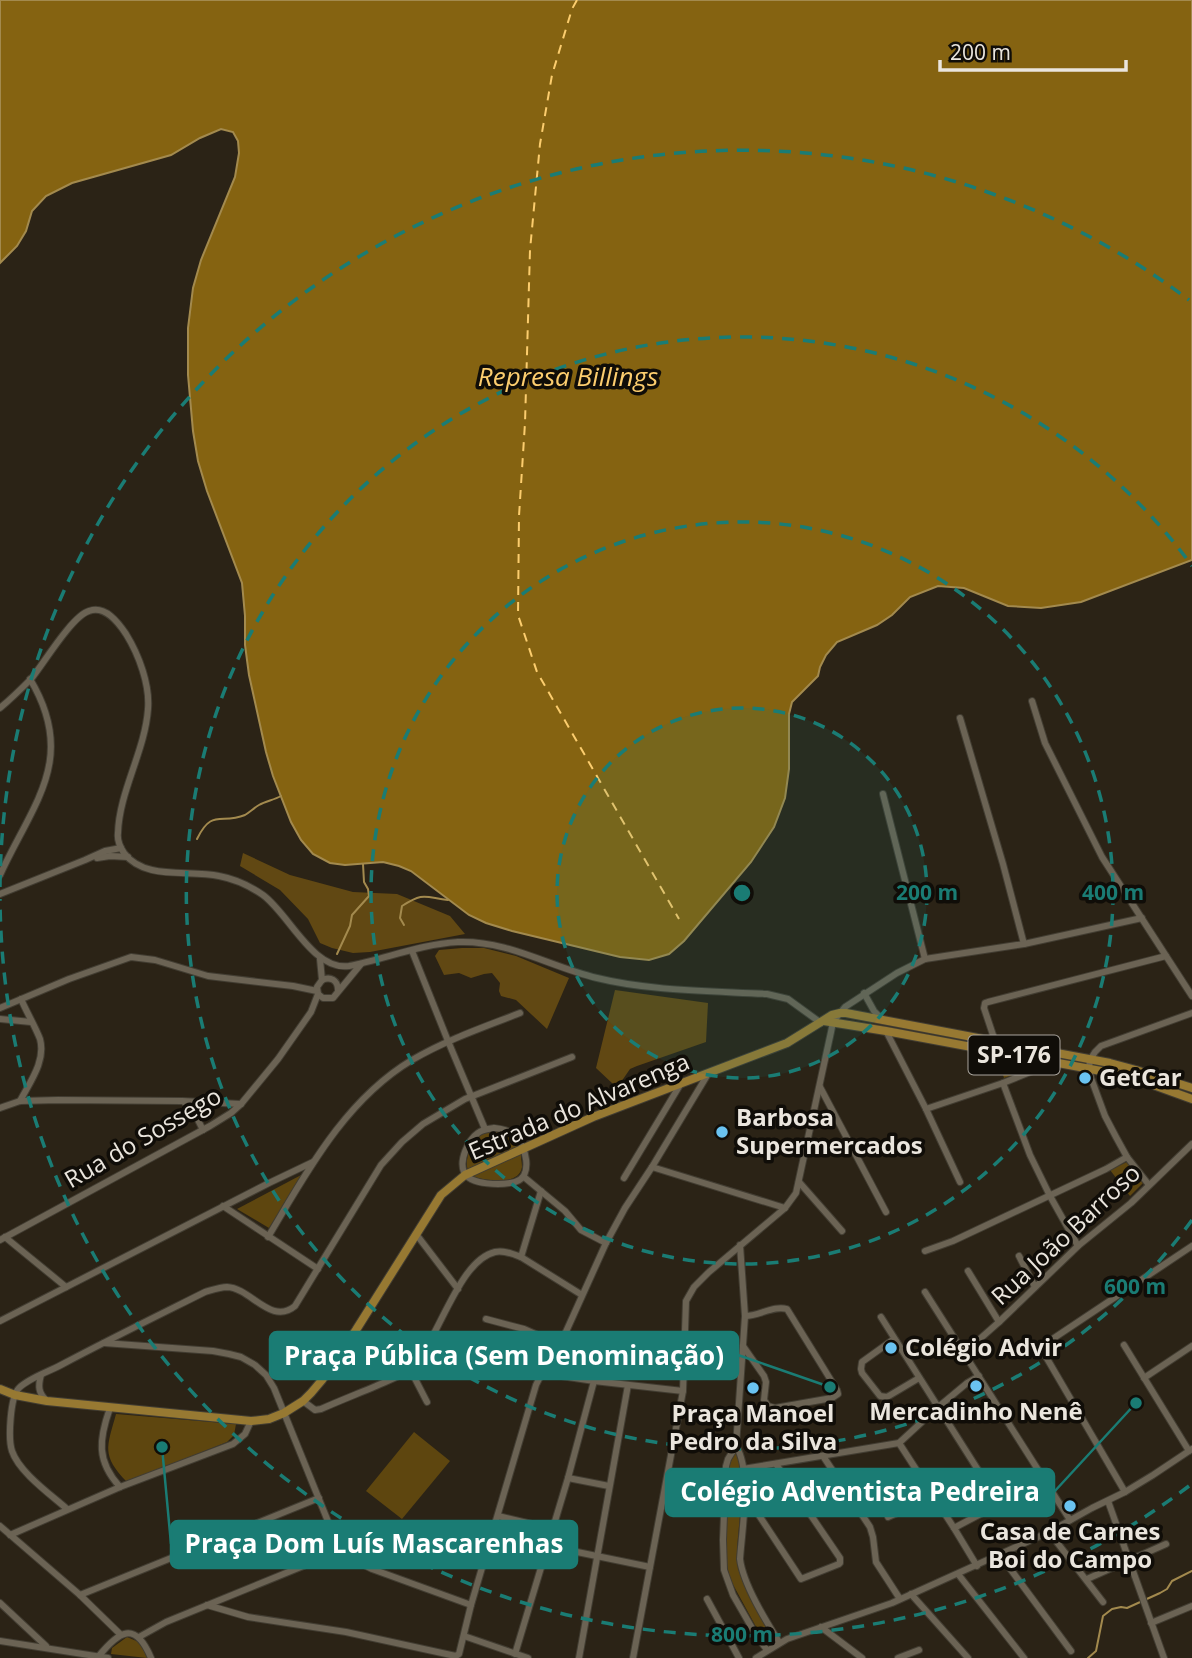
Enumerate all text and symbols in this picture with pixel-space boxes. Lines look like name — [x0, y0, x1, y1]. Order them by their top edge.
scale bar — [940, 28, 1126, 72]
text: 200 m — [950, 38, 1011, 66]
water label: Represa Billings — [478, 358, 658, 394]
text: 200 m — [896, 878, 958, 906]
text: 400 m — [1082, 878, 1144, 906]
centre of rings — [730, 881, 754, 905]
road number: SP-176 — [968, 1036, 1060, 1074]
street label: Estrada do Alvarenga — [463, 1044, 694, 1167]
place label: GetCar — [1099, 1060, 1182, 1093]
marker: GetCar — [1077, 1070, 1093, 1086]
street label: Rua do Sossego — [58, 1078, 227, 1195]
place label: Barbosa Supermercados — [736, 1100, 923, 1161]
marker: Barbosa Supermercados — [714, 1124, 730, 1140]
street label: Rua João Barroso — [983, 1156, 1147, 1312]
text: 600 m — [1104, 1272, 1166, 1300]
place label: Colégio Advir — [905, 1330, 1062, 1363]
callout: Praça Pública (Sem Denominação) — [270, 1332, 738, 1379]
text: Praça Pública (Sem Denominação) — [284, 1337, 724, 1373]
marker: Colégio Advir — [883, 1340, 899, 1356]
marker: Mercadinho Nenê — [968, 1378, 984, 1394]
marker: Praça Manoel Pedro da Silva — [745, 1380, 761, 1396]
place label: Mercadinho Nenê — [869, 1394, 1083, 1427]
place label: Praça Manoel Pedro da Silva — [669, 1396, 837, 1457]
callout: Colégio Adventista Pedreira — [666, 1469, 1054, 1516]
text: Colégio Adventista Pedreira — [680, 1473, 1040, 1509]
marker: Casa de Carnes Boi do Campo — [1062, 1498, 1078, 1514]
place label: Casa de Carnes Boi do Campo — [980, 1514, 1160, 1575]
callout: Praça Dom Luís Mascarenhas — [171, 1521, 577, 1568]
text: Praça Dom Luís Mascarenhas — [185, 1525, 563, 1561]
text: 800 m — [711, 1620, 773, 1648]

